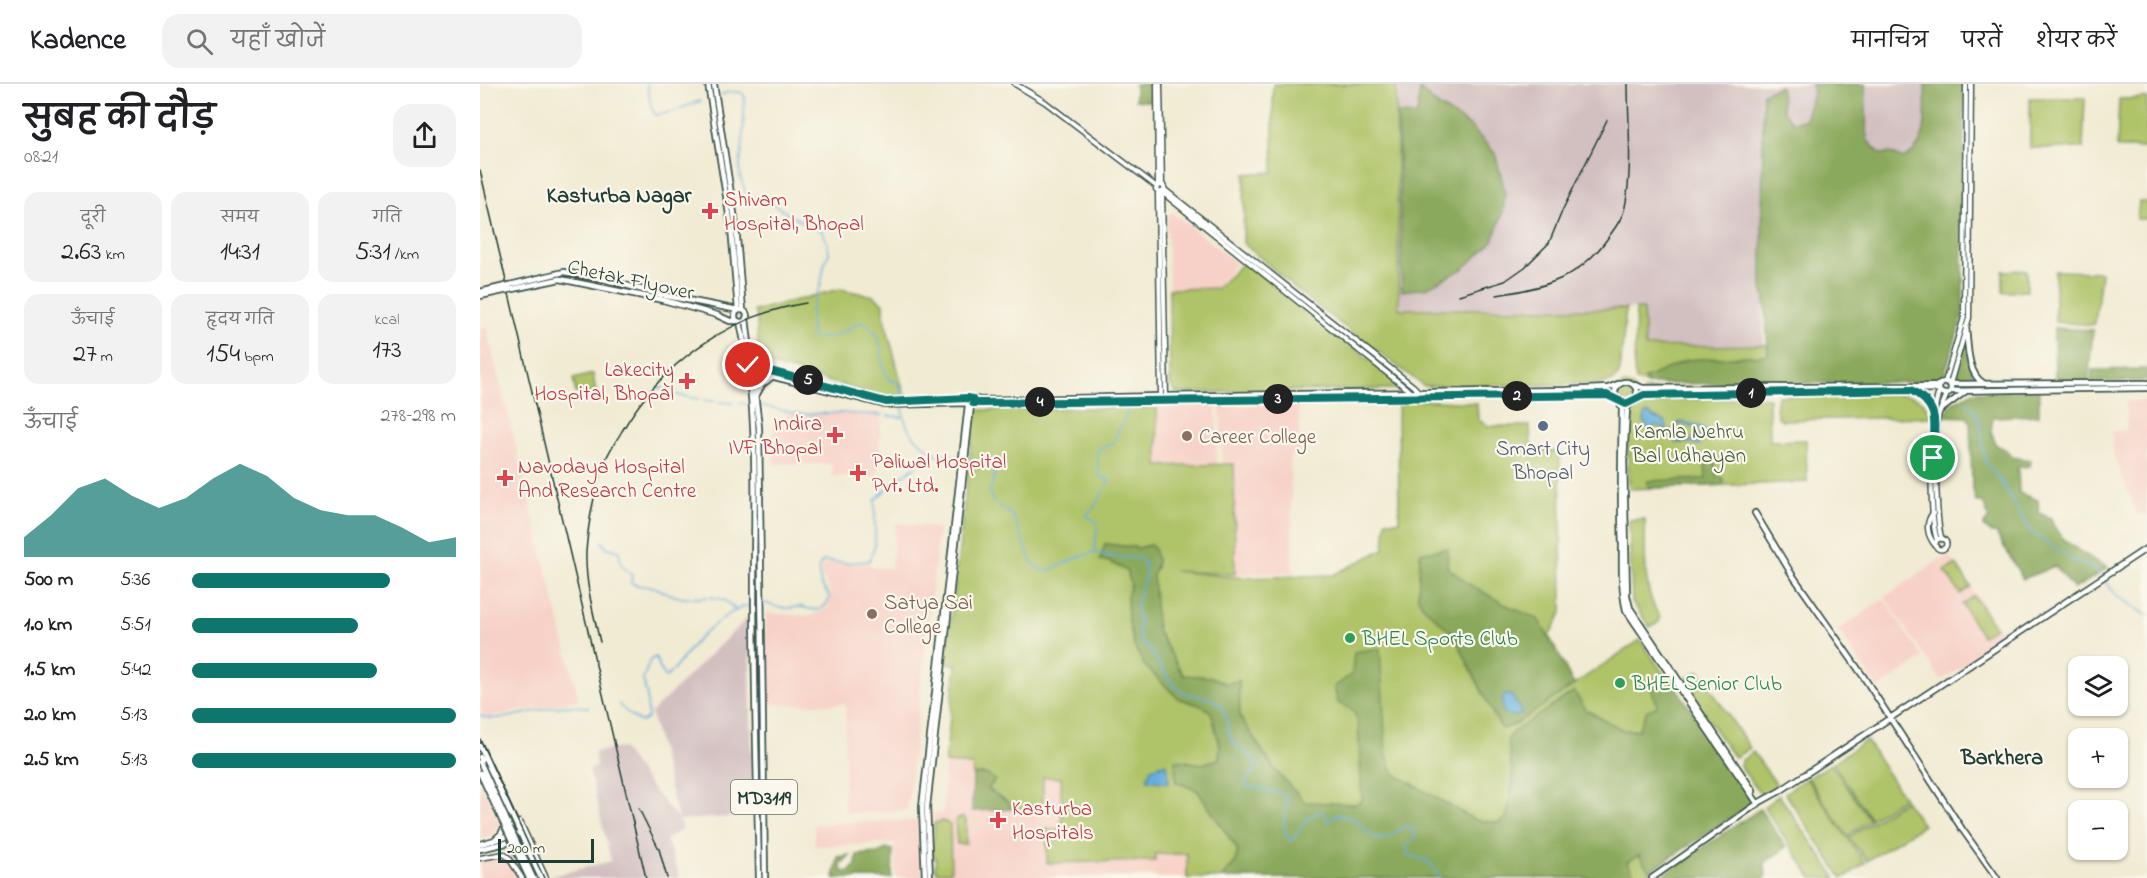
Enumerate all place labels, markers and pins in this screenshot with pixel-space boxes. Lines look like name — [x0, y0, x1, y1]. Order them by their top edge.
place label: Shivam Hospital, Bhopal — [724, 186, 864, 240]
marker: Shivam Hospital, Bhopal — [701, 202, 719, 220]
pin — [722, 339, 773, 390]
place label: Lakecity Hospital, Bhopal — [534, 356, 674, 410]
pin: 5 — [793, 365, 823, 395]
marker: Lakecity Hospital, Bhopal — [678, 372, 696, 390]
pin: 1 — [1736, 378, 1766, 408]
pin: 2 — [1502, 381, 1532, 411]
pin: 3 — [1263, 384, 1293, 414]
pin: 4 — [1025, 387, 1055, 417]
place label: Indira IVF Bhopal — [728, 410, 822, 464]
marker: Smart City Bhopal — [1536, 419, 1550, 433]
place label: Career College — [1199, 423, 1317, 455]
marker: Indira IVF Bhopal — [826, 426, 844, 444]
marker: Career College — [1180, 429, 1194, 443]
pin — [1907, 432, 1958, 483]
place label: Smart City Bhopal — [1496, 435, 1590, 489]
place label: Paliwal Hospital Pvt. Ltd. — [872, 448, 1006, 502]
place label: Navodaya Hospital And Research Centre — [518, 453, 697, 507]
marker: Paliwal Hospital Pvt. Ltd. — [849, 464, 867, 482]
marker: Navodaya Hospital And Research Centre — [496, 469, 514, 487]
place label: Satya Sai College — [884, 589, 973, 645]
marker: Satya Sai College — [865, 607, 879, 621]
place label: BHEL Sports Club — [1361, 625, 1518, 655]
marker: BHEL Sports Club — [1343, 631, 1357, 645]
place label: BHEL Senior Club — [1631, 670, 1782, 700]
marker: BHEL Senior Club — [1613, 676, 1627, 690]
place label: Kasturba Hospitals — [1012, 795, 1094, 849]
marker: Kasturba Hospitals — [989, 811, 1007, 829]

